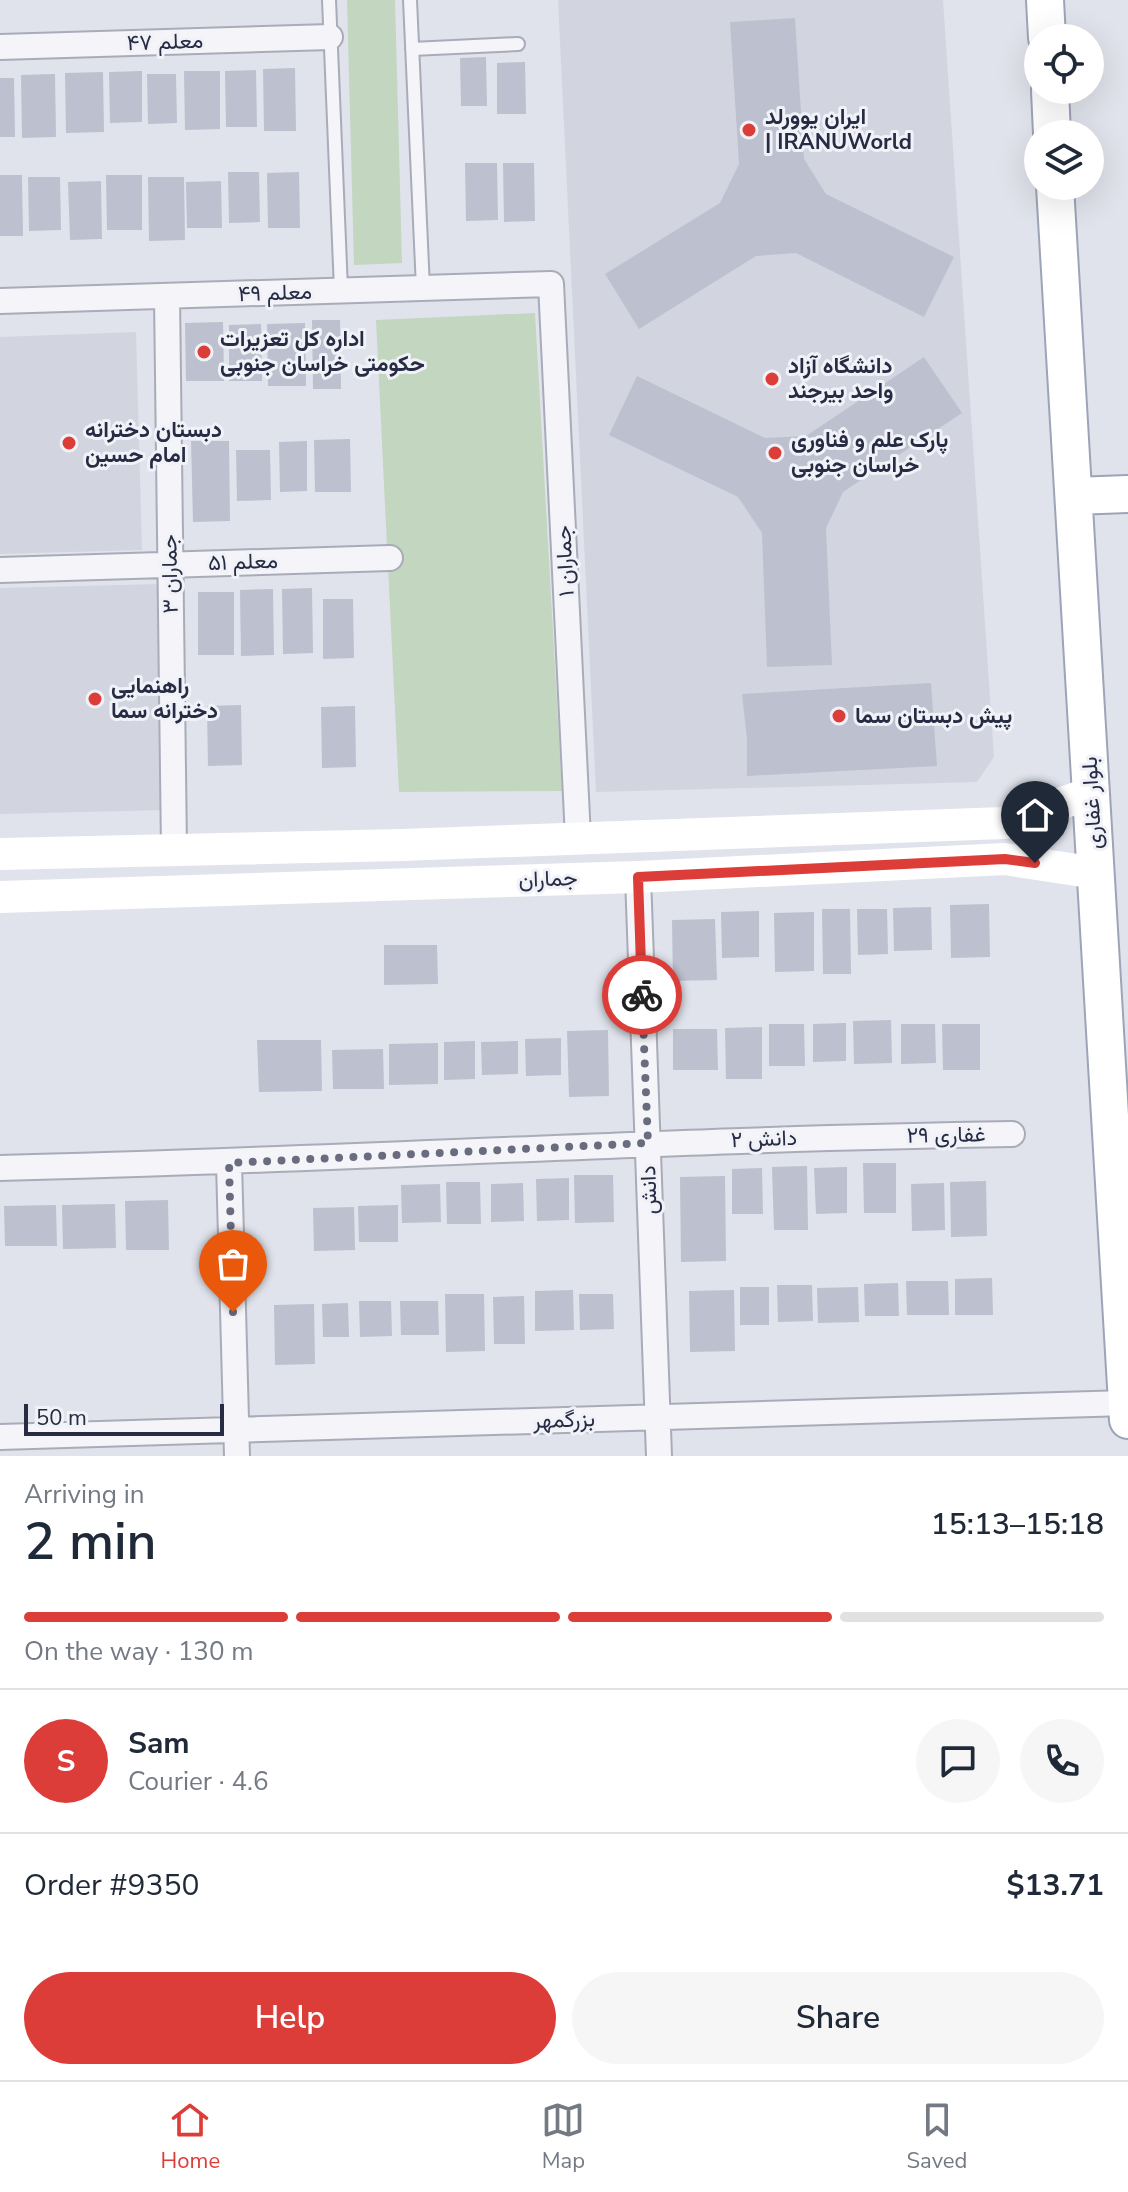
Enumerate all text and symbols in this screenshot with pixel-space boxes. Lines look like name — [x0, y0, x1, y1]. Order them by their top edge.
map controls — [1024, 24, 1104, 200]
button: locate — [1024, 24, 1104, 104]
street label: معلم ۴۷ — [126, 26, 204, 58]
place label: ایران یوورلد | IRANUWorld — [765, 102, 912, 157]
button: layers — [1024, 120, 1104, 200]
marker: ایران یوورلد | IRANUWorld — [740, 121, 758, 139]
street label: معلم ۴۹ — [237, 277, 313, 309]
place label: اداره کل تعزیرات حکومتی خراسان جنوبی — [220, 324, 425, 379]
marker: اداره کل تعزیرات حکومتی خراسان جنوبی — [195, 343, 213, 361]
place label: دانشگاه آزاد واحد بیرجند — [788, 351, 893, 406]
marker: دانشگاه آزاد واحد بیرجند — [763, 370, 781, 388]
place label: دبستان دخترانه امام حسین — [85, 415, 222, 470]
place label: پارک علم و فناوری خراسان جنوبی — [791, 425, 948, 480]
marker: دبستان دخترانه امام حسین — [60, 434, 78, 452]
marker: پارک علم و فناوری خراسان جنوبی — [766, 444, 784, 462]
street label: جماران ۱ — [548, 525, 582, 597]
street label: جماران ۳ — [154, 534, 186, 614]
street label: معلم ۵۱ — [207, 546, 279, 578]
place label: راهنمایی دخترانه سما — [111, 671, 218, 726]
marker: راهنمایی دخترانه سما — [86, 690, 104, 708]
place label: پیش دبستان سما — [855, 701, 1012, 731]
marker: پیش دبستان سما — [830, 707, 848, 725]
street label: بلوار غفاری — [1075, 756, 1109, 850]
pin — [1001, 781, 1069, 863]
icon: home — [1013, 793, 1057, 837]
street label: جماران — [518, 863, 578, 895]
courier — [602, 955, 682, 1035]
icon: bike — [620, 973, 664, 1017]
street label: غفاری ۲۹ — [906, 1119, 986, 1151]
street label: دانش ۲ — [730, 1123, 798, 1155]
street label: دانش — [633, 1165, 665, 1215]
pin — [199, 1230, 267, 1312]
icon: bag — [211, 1242, 255, 1286]
scale bar — [24, 1400, 224, 1436]
text: 50 m — [36, 1403, 87, 1433]
street label: بزرگمهر — [532, 1404, 595, 1436]
text: Arriving in — [24, 1477, 145, 1512]
text: 15:13–15:18 — [931, 1504, 1104, 1545]
text: 2 min — [24, 1506, 157, 1577]
text: On the way · 130 m — [24, 1634, 253, 1669]
button: chat — [916, 1719, 1000, 1803]
button: phone — [1020, 1719, 1104, 1803]
text: Sam — [128, 1723, 190, 1764]
text: S — [57, 1741, 75, 1782]
text: Courier · 4.6 — [128, 1764, 269, 1799]
text: Order #9350 — [24, 1865, 199, 1906]
text: $13.71 — [1007, 1865, 1104, 1906]
button: Help — [24, 1972, 556, 2064]
button: Share — [572, 1972, 1104, 2064]
tab: Home — [161, 2098, 220, 2176]
tab: Map — [541, 2098, 585, 2176]
tab: Saved — [907, 2098, 967, 2176]

